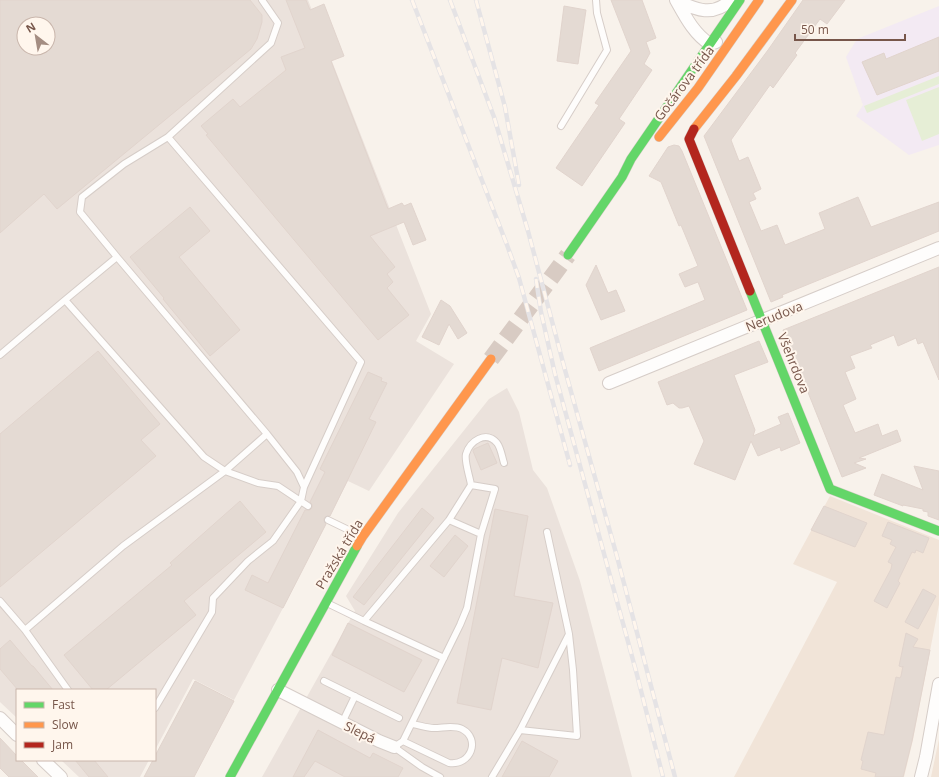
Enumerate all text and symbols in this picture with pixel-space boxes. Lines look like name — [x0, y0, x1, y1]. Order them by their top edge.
north arrow — [16, 16, 56, 56]
scale bar — [795, 16, 905, 42]
text: N — [23, 18, 38, 36]
text: 50 m — [801, 21, 829, 38]
street label: Gočárova třída — [650, 42, 718, 124]
street label: Nerudova — [743, 296, 805, 336]
street label: Všehrdova — [774, 330, 814, 396]
street label: Pražská třída — [311, 516, 367, 592]
legend — [16, 689, 156, 761]
text: Fast — [52, 696, 75, 713]
text: Slow — [52, 716, 79, 733]
street label: Slepá — [341, 717, 379, 747]
text: Jam — [51, 736, 73, 753]

